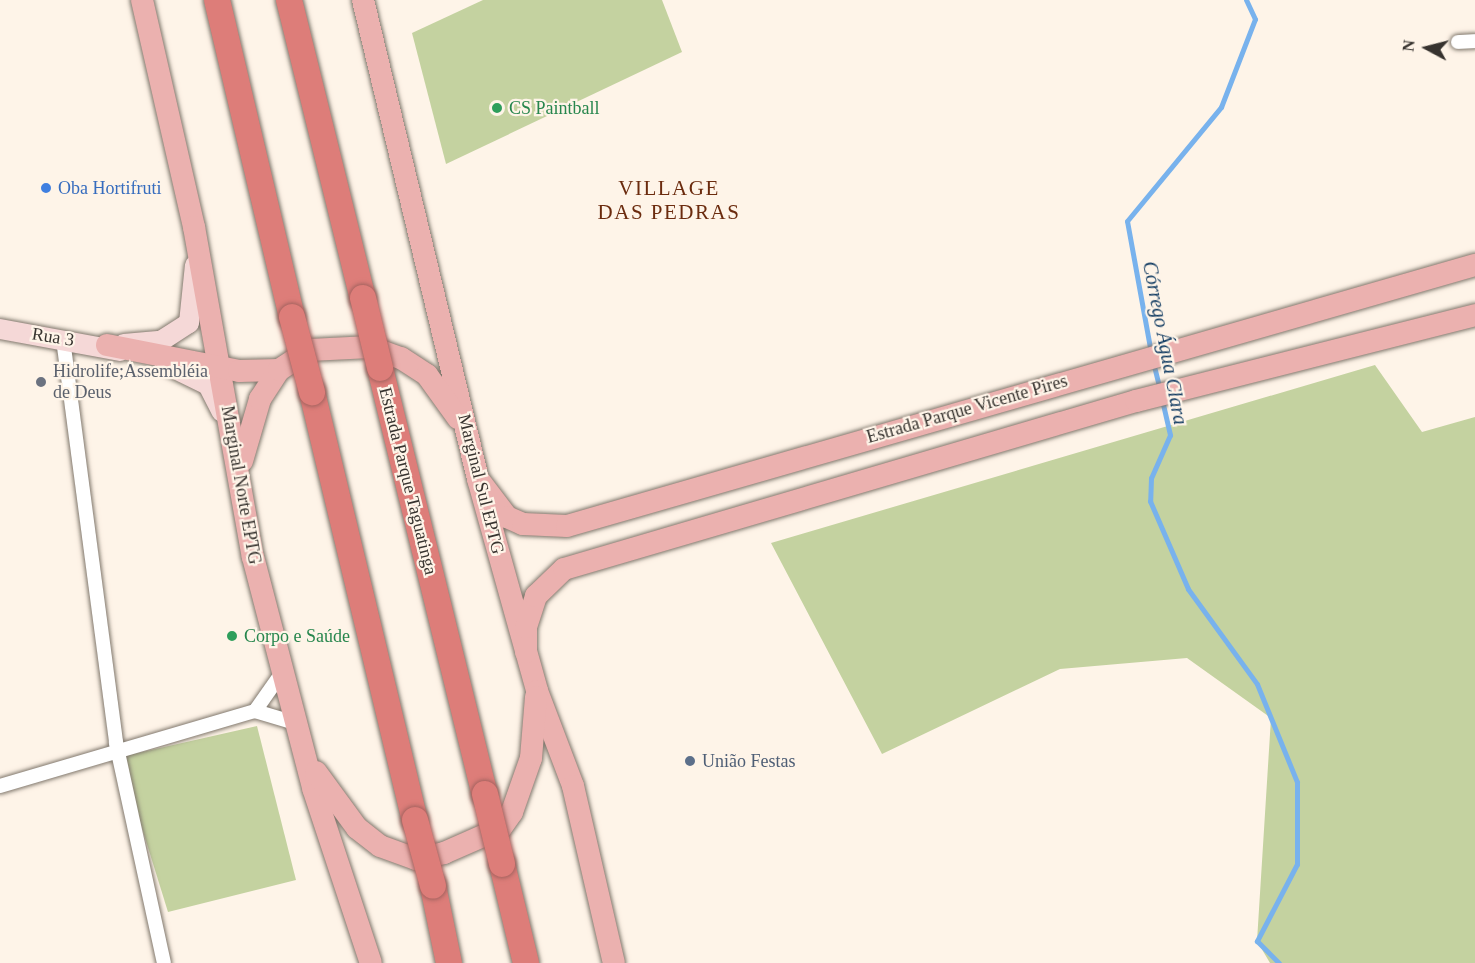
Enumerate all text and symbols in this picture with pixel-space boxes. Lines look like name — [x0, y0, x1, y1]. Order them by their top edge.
north arrow — [1397, 18, 1457, 78]
text: N — [1399, 39, 1418, 53]
place label: CS Paintball — [509, 97, 600, 119]
marker: CS Paintball — [490, 101, 504, 115]
district label: VILLAGE DAS PEDRAS — [598, 175, 740, 225]
place label: Oba Hortifruti — [58, 177, 161, 199]
marker: Oba Hortifruti — [39, 181, 53, 195]
water label: Córrego Água Clara — [1137, 259, 1193, 427]
street label: Rua 3 — [30, 323, 76, 351]
place label: Hidrolife;Assembléia de Deus — [53, 361, 208, 404]
street label: Estrada Parque Vicente Pires — [864, 370, 1070, 448]
marker: Hidrolife;Assembléia de Deus — [34, 375, 48, 389]
street label: Estrada Parque Taguatinga — [374, 385, 442, 577]
street label: Marginal Norte EPTG — [216, 404, 266, 566]
street label: Marginal Sul EPTG — [453, 412, 509, 556]
place label: Corpo e Saúde — [244, 625, 350, 647]
marker: Corpo e Saúde — [225, 629, 239, 643]
place label: União Festas — [702, 750, 795, 772]
marker: União Festas — [683, 754, 697, 768]

